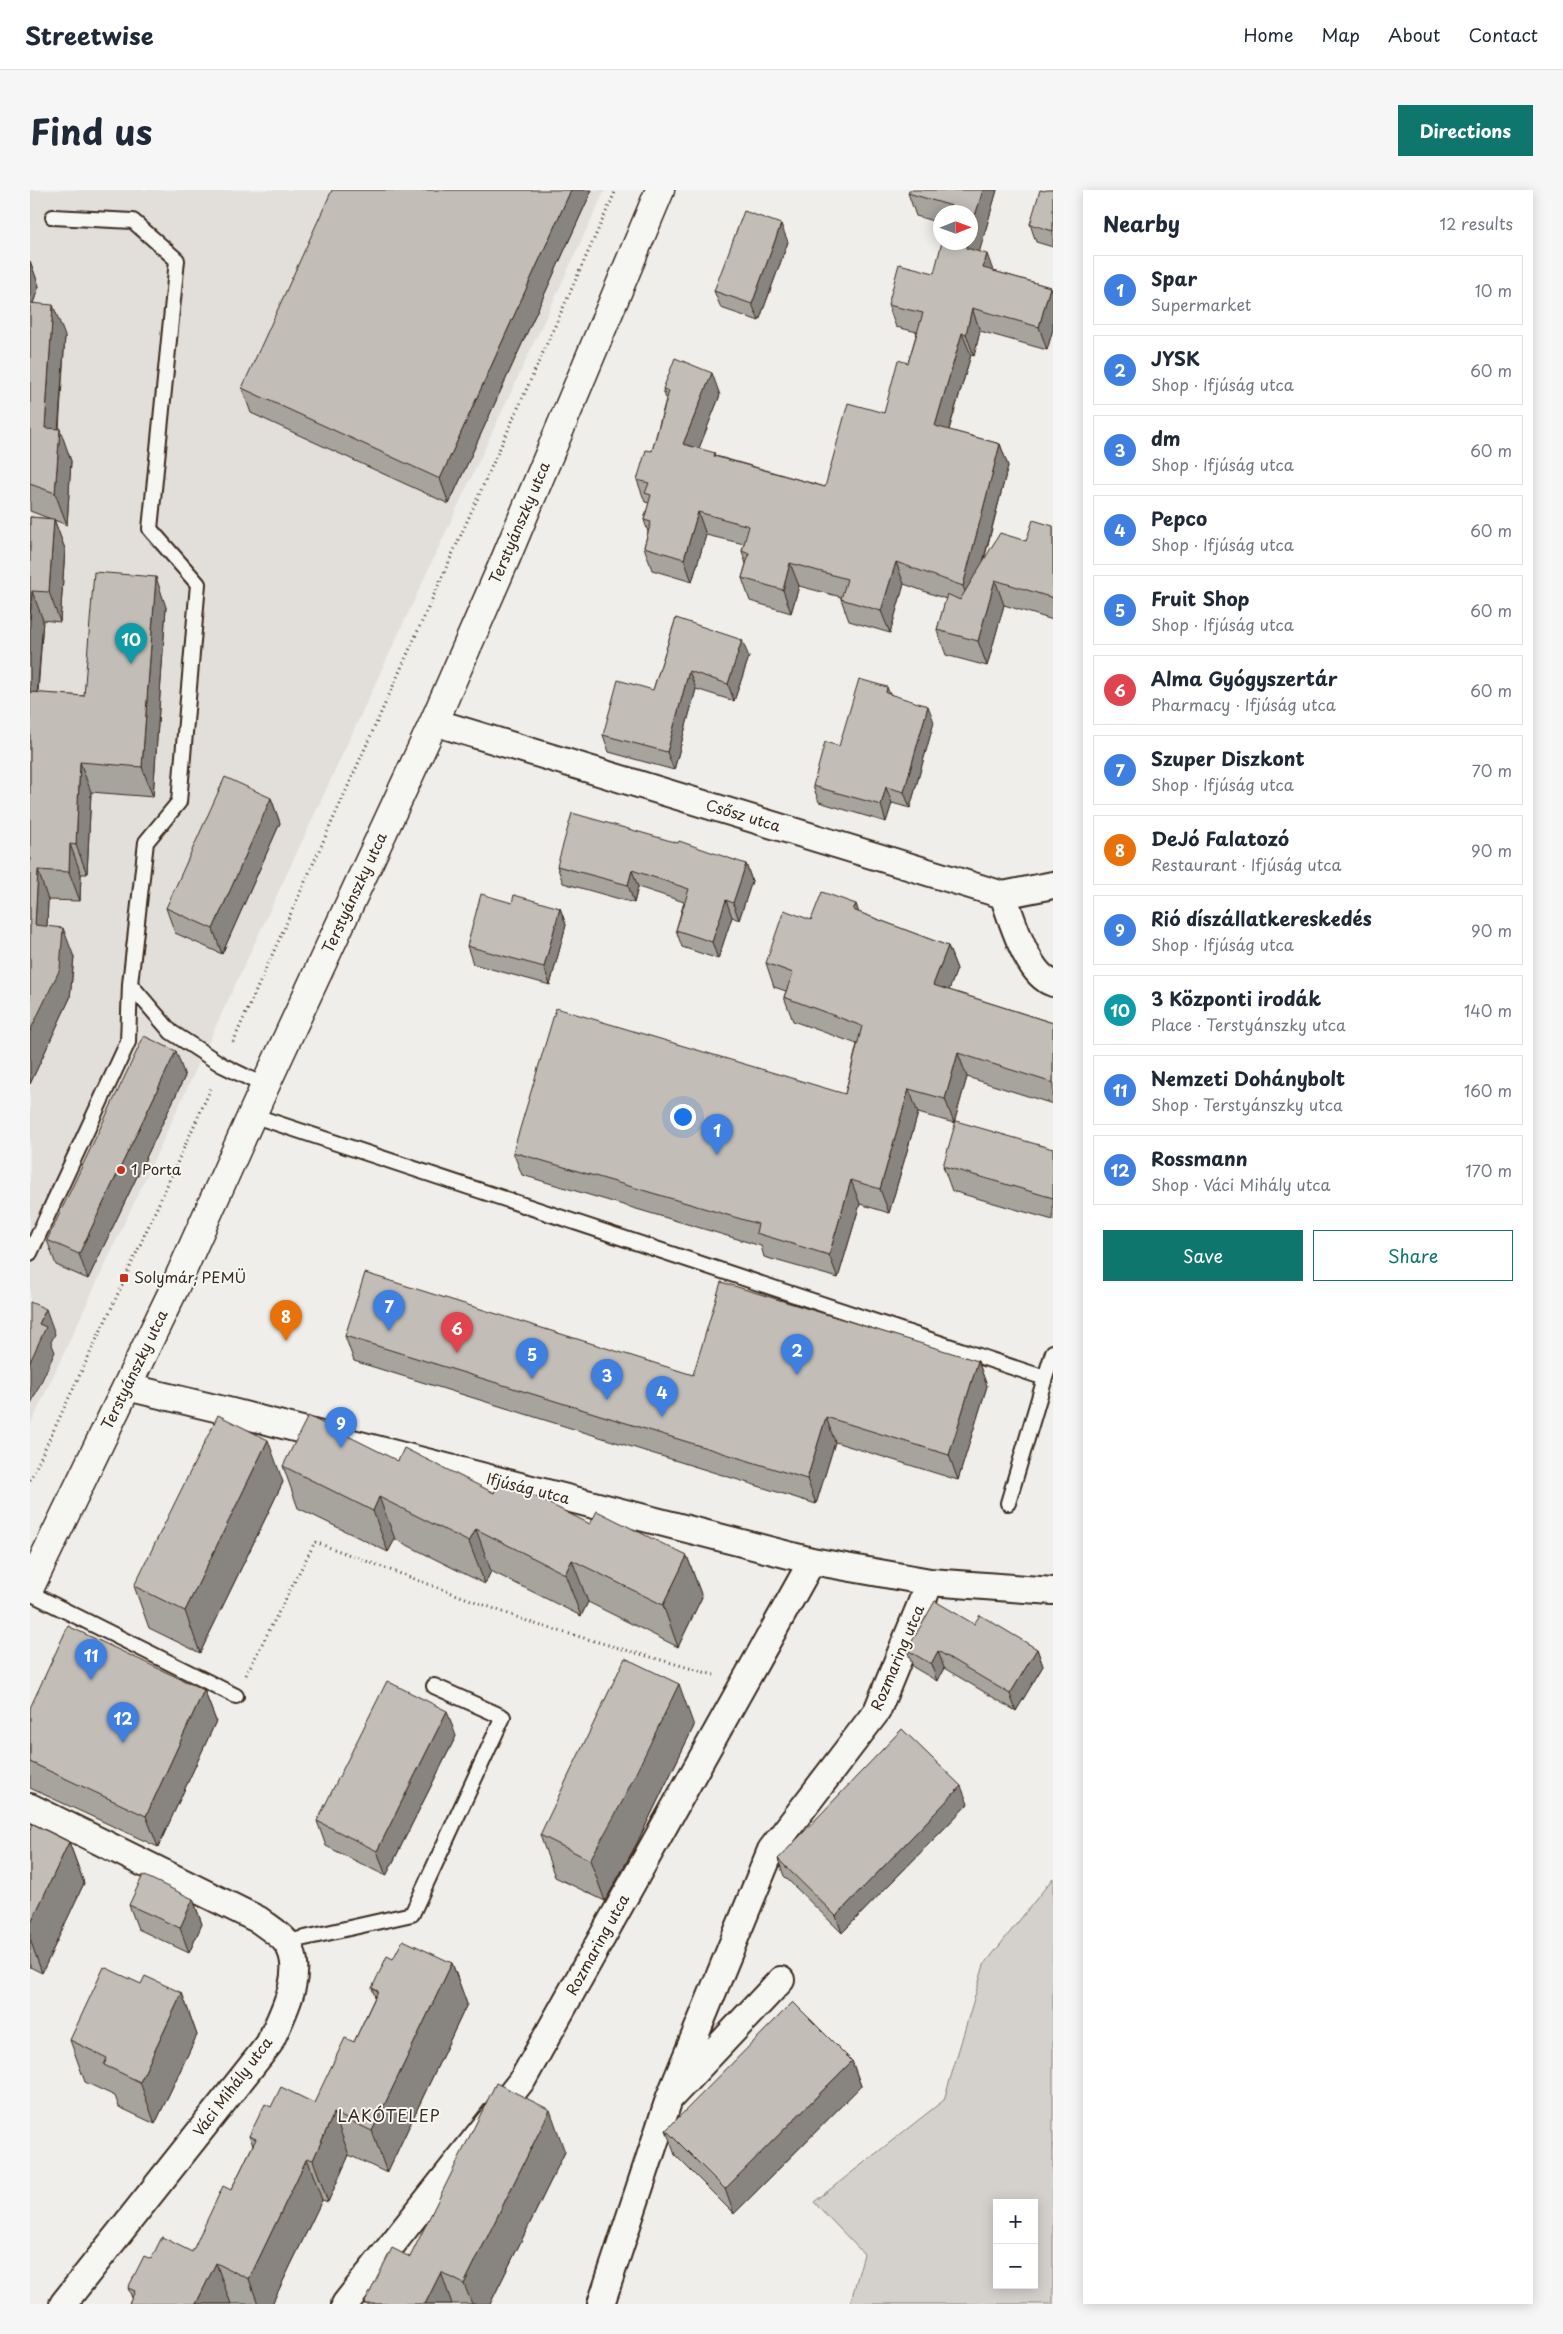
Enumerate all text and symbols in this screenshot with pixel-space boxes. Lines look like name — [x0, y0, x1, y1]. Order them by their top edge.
text: Streetwise — [25, 17, 154, 53]
text: Home — [1243, 21, 1293, 48]
text: Map — [1321, 21, 1360, 48]
text: About — [1388, 21, 1440, 48]
text: Contact — [1468, 21, 1538, 48]
text: Find us — [30, 104, 152, 157]
button: Directions — [1398, 105, 1533, 156]
north arrow — [933, 205, 978, 250]
text: Nearby — [1103, 207, 1180, 239]
text: 12 results — [1440, 211, 1513, 235]
text: Spar — [1151, 264, 1197, 292]
text: 1 — [1116, 278, 1124, 302]
text: 10 m — [1475, 278, 1512, 302]
text: Supermarket — [1151, 292, 1251, 316]
text: JYSK — [1151, 344, 1200, 372]
text: 2 — [1114, 358, 1126, 382]
text: 60 m — [1470, 358, 1512, 382]
text: Shop · Ifjúság utca — [1151, 372, 1294, 396]
text: dm — [1151, 424, 1181, 452]
text: 3 — [1115, 438, 1125, 462]
text: 60 m — [1470, 438, 1512, 462]
text: Shop · Ifjúság utca — [1151, 452, 1294, 476]
street label: Terstyánszky utca — [482, 457, 555, 587]
text: Pepco — [1151, 504, 1207, 532]
text: 4 — [1115, 518, 1125, 542]
text: 60 m — [1470, 518, 1512, 542]
text: Shop · Ifjúság utca — [1151, 532, 1294, 556]
text: Fruit Shop — [1151, 584, 1249, 612]
text: 5 — [1115, 598, 1125, 622]
text: 60 m — [1470, 598, 1512, 622]
text: Shop · Ifjúság utca — [1151, 612, 1294, 636]
pin: 10 — [115, 623, 147, 664]
text: Alma Gyógyszertár — [1151, 664, 1337, 692]
text: 6 — [1114, 678, 1126, 702]
text: 60 m — [1470, 678, 1512, 702]
text: Pharmacy · Ifjúság utca — [1151, 692, 1336, 716]
text: Szuper Diszkont — [1151, 744, 1305, 772]
text: 7 — [1115, 758, 1125, 782]
text: 70 m — [1472, 758, 1512, 782]
text: Shop · Ifjúság utca — [1151, 772, 1294, 796]
street label: Csősz utca — [703, 792, 784, 837]
text: DeJó Falatozó — [1151, 824, 1289, 852]
street label: Terstyánszky utca — [316, 828, 392, 957]
text: 8 — [1115, 838, 1125, 862]
text: 90 m — [1471, 838, 1512, 862]
text: Restaurant · Ifjúság utca — [1151, 852, 1341, 876]
text: Rió díszállatkereskedés — [1151, 904, 1372, 932]
text: 9 — [1115, 918, 1125, 942]
text: 90 m — [1471, 918, 1512, 942]
text: Shop · Ifjúság utca — [1151, 932, 1294, 956]
text: 3 Központi irodák — [1151, 984, 1321, 1012]
text: 10 — [1110, 998, 1130, 1022]
text: 140 m — [1464, 998, 1512, 1022]
text: Place · Terstyánszky utca — [1151, 1012, 1346, 1036]
text: Nemzeti Dohánybolt — [1151, 1064, 1345, 1092]
text: 11 — [1113, 1078, 1127, 1102]
text: 160 m — [1464, 1078, 1512, 1102]
text: Shop · Terstyánszky utca — [1151, 1092, 1343, 1116]
your location — [670, 1104, 696, 1130]
pin: 1 — [701, 1114, 733, 1155]
text: Rossmann — [1151, 1144, 1248, 1172]
place label: 1 Porta — [131, 1157, 182, 1180]
text: 12 — [1111, 1158, 1129, 1182]
text: 170 m — [1466, 1158, 1512, 1182]
marker: 1 Porta — [115, 1164, 127, 1176]
text: Shop · Váci Mihály utca — [1151, 1172, 1330, 1196]
button: Save — [1103, 1230, 1303, 1281]
button: Share — [1313, 1230, 1513, 1281]
place label: Solymár, PEMÜ — [134, 1265, 246, 1288]
marker: Solymár, PEMÜ — [118, 1272, 130, 1284]
pin: 7 — [373, 1290, 405, 1331]
pin: 8 — [270, 1300, 302, 1341]
street label: Terstyánszky utca — [95, 1305, 173, 1433]
pin: 6 — [441, 1312, 473, 1353]
pin: 2 — [781, 1334, 813, 1375]
pin: 5 — [516, 1338, 548, 1379]
pin: 3 — [591, 1359, 623, 1400]
pin: 4 — [646, 1376, 678, 1417]
pin: 9 — [325, 1407, 357, 1448]
street label: Ifjúság utca — [484, 1466, 573, 1509]
street label: Rozmaring utca — [864, 1600, 930, 1714]
pin: 11 — [75, 1639, 107, 1680]
pin: 12 — [107, 1702, 139, 1743]
street label: Rozmaring utca — [559, 1889, 634, 1999]
street label: Váci Mihály utca — [187, 2031, 277, 2141]
district label: LAKÓTELEP — [337, 2103, 441, 2127]
map controls — [993, 2199, 1038, 2289]
button: + — [993, 2199, 1038, 2244]
button: − — [993, 2244, 1038, 2289]

